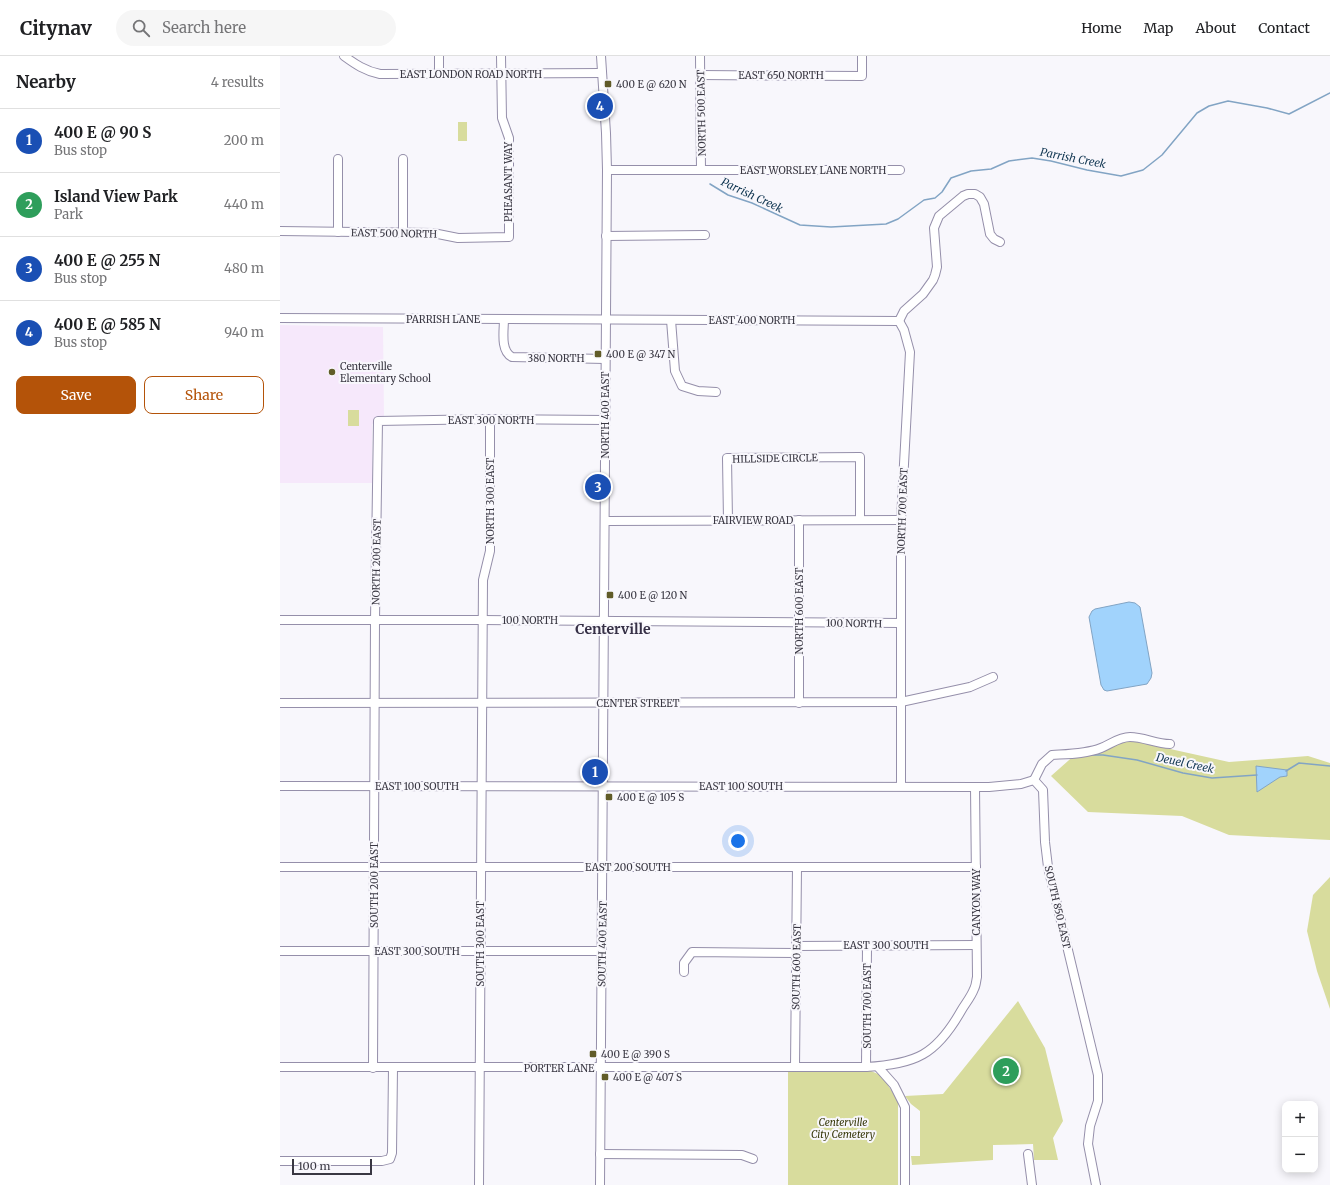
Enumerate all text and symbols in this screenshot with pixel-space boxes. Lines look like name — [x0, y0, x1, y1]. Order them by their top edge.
search box — [116, 10, 396, 46]
text: Citynav — [20, 16, 92, 40]
icon: search — [130, 17, 152, 39]
text: Search here — [162, 18, 246, 37]
text: Home — [1081, 19, 1122, 37]
text: Map — [1144, 19, 1173, 37]
text: About — [1195, 19, 1236, 37]
text: Contact — [1258, 19, 1310, 37]
street label: EAST LONDON ROAD NORTH — [400, 68, 542, 81]
street label: EAST 650 NORTH — [738, 69, 824, 82]
street label: NORTH 500 EAST — [694, 70, 709, 156]
text: Nearby — [16, 71, 76, 93]
text: 4 results — [211, 74, 264, 91]
place label: 400 E @ 620 N — [616, 78, 687, 91]
marker: 400 E @ 620 N — [603, 79, 613, 89]
pin: 4 — [587, 91, 613, 121]
text: 400 E @ 90 S — [54, 123, 151, 142]
text: 1 — [26, 132, 32, 149]
text: 200 m — [224, 132, 264, 149]
street label: PHEASANT WAY — [502, 141, 515, 222]
text: Bus stop — [54, 142, 107, 159]
water label: Parrish Creek — [1039, 145, 1107, 171]
street label: EAST WORSLEY LANE NORTH — [740, 164, 886, 177]
water label: Parrish Creek — [719, 175, 785, 215]
text: Island View Park — [54, 187, 178, 206]
text: 2 — [25, 196, 33, 213]
text: 440 m — [224, 196, 264, 213]
text: Park — [54, 206, 83, 223]
street label: EAST 500 NORTH — [351, 226, 437, 241]
text: 400 E @ 255 N — [54, 251, 160, 270]
text: 3 — [25, 260, 33, 277]
text: 480 m — [224, 260, 264, 277]
text: Bus stop — [54, 270, 107, 287]
street label: PARRISH LANE — [406, 313, 481, 326]
street label: EAST 400 NORTH — [709, 314, 795, 327]
text: 400 E @ 585 N — [54, 315, 161, 334]
text: 4 — [25, 324, 33, 341]
text: 940 m — [224, 324, 264, 341]
text: Bus stop — [54, 334, 107, 351]
place label: 400 E @ 347 N — [606, 348, 675, 361]
marker: 400 E @ 347 N — [593, 349, 603, 359]
street label: 380 NORTH — [528, 352, 584, 365]
place label: Centerville Elementary School — [340, 360, 431, 385]
marker: Centerville Elementary School — [327, 367, 337, 377]
street label: NORTH 400 EAST — [599, 372, 612, 458]
button: Save — [16, 376, 136, 414]
button: Share — [144, 376, 264, 414]
street label: EAST 300 NORTH — [448, 414, 534, 427]
street label: HILLSIDE CIRCLE — [732, 451, 819, 466]
street label: NORTH 300 EAST — [484, 458, 497, 544]
street label: NORTH 700 EAST — [894, 468, 911, 554]
pin: 3 — [585, 472, 611, 502]
street label: FAIRVIEW ROAD — [713, 514, 794, 527]
street label: NORTH 200 EAST — [369, 519, 384, 605]
street label: NORTH 600 EAST — [793, 568, 806, 654]
place label: 400 E @ 120 N — [618, 589, 688, 602]
marker: 400 E @ 120 N — [605, 590, 615, 600]
street label: 100 NORTH — [502, 614, 558, 627]
street label: 100 NORTH — [826, 617, 882, 630]
district label: Centerville — [575, 620, 651, 638]
street label: CENTER STREET — [597, 697, 679, 710]
water label: Deuel Creek — [1154, 750, 1215, 776]
pin: 1 — [582, 757, 608, 787]
street label: EAST 100 SOUTH — [375, 780, 459, 793]
street label: EAST 100 SOUTH — [699, 780, 783, 793]
place label: 400 E @ 105 S — [617, 791, 684, 804]
marker: 400 E @ 105 S — [604, 792, 614, 802]
your location — [728, 831, 748, 851]
street label: SOUTH 200 EAST — [368, 842, 381, 928]
street label: EAST 200 SOUTH — [585, 861, 671, 874]
street label: SOUTH 850 EAST — [1042, 864, 1073, 950]
street label: CANYON WAY — [970, 868, 983, 935]
street label: SOUTH 300 EAST — [474, 901, 487, 987]
street label: SOUTH 400 EAST — [595, 901, 610, 987]
street label: SOUTH 600 EAST — [789, 924, 804, 1010]
street label: EAST 300 SOUTH — [843, 939, 929, 952]
street label: EAST 300 SOUTH — [374, 945, 460, 958]
street label: SOUTH 700 EAST — [861, 963, 874, 1049]
place label: 400 E @ 390 S — [601, 1048, 670, 1061]
marker: 400 E @ 390 S — [588, 1049, 598, 1059]
pin: 2 — [993, 1056, 1019, 1086]
street label: PORTER LANE — [524, 1062, 595, 1075]
place label: 400 E @ 407 S — [613, 1071, 682, 1084]
marker: 400 E @ 407 S — [600, 1072, 610, 1082]
map controls — [1282, 1101, 1318, 1173]
button: + — [1282, 1101, 1318, 1137]
park label: Centerville City Cemetery — [811, 1116, 876, 1141]
button: − — [1282, 1137, 1318, 1173]
scale bar — [292, 1157, 372, 1176]
text: 100 m — [298, 1159, 330, 1173]

